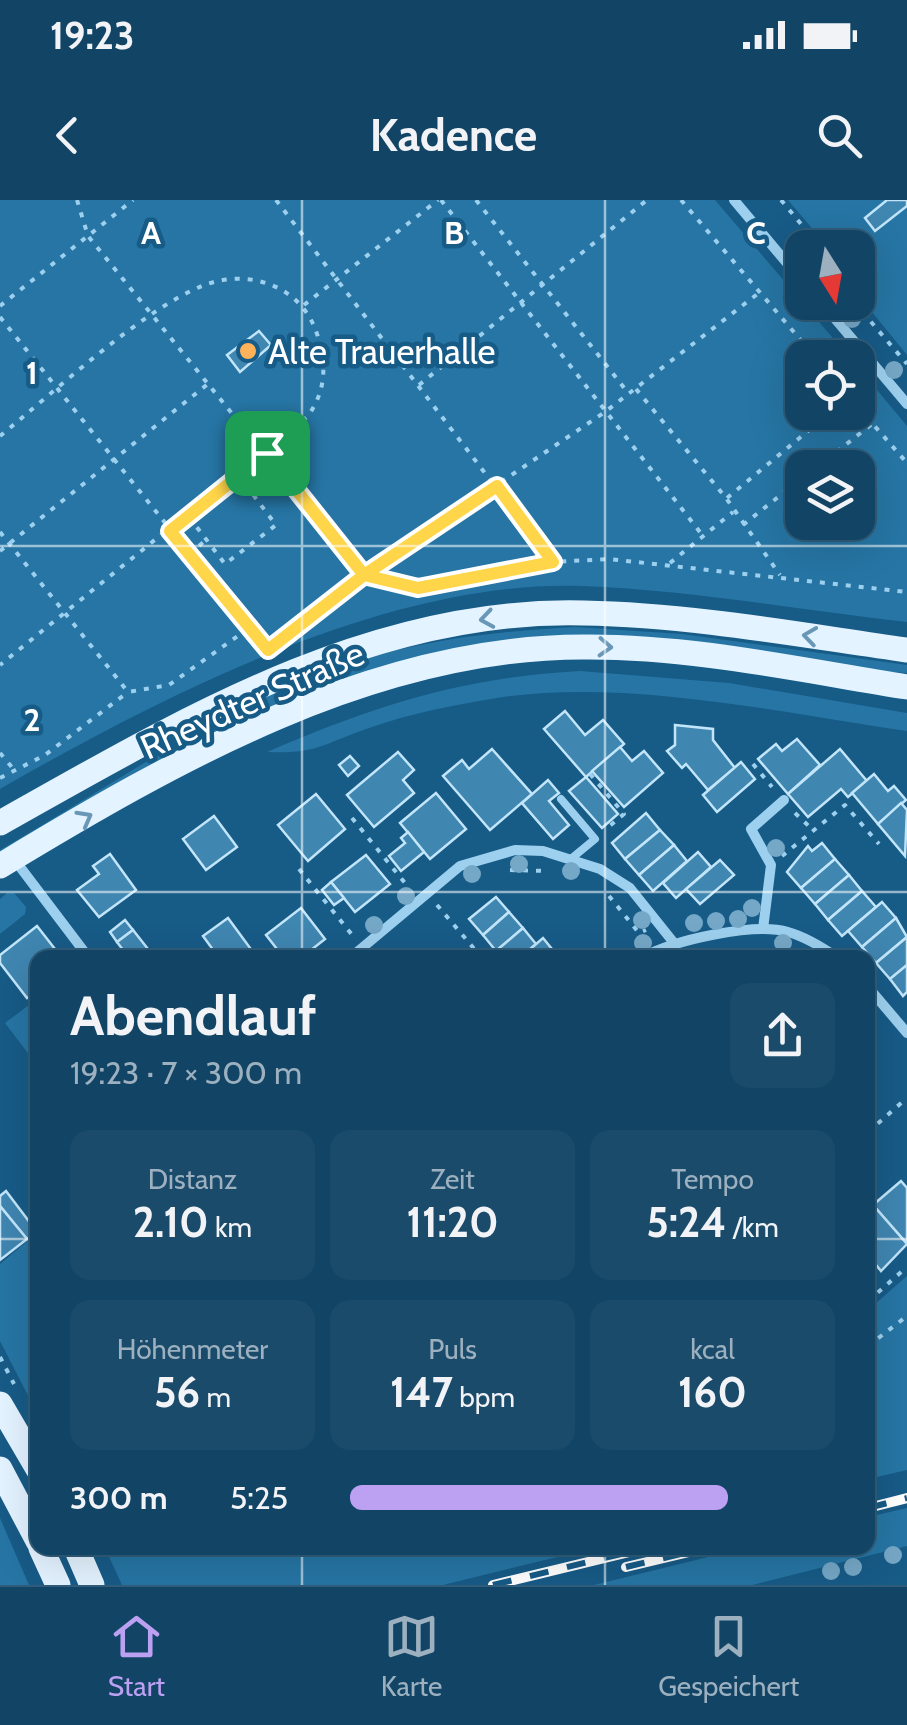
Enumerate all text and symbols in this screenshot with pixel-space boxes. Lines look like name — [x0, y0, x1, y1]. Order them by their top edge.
text: 19:23 — [50, 12, 134, 59]
icon: back — [40, 108, 95, 163]
text: Kadence — [370, 108, 537, 162]
icon: search — [812, 108, 867, 163]
text: A — [141, 213, 161, 252]
text: B — [444, 213, 464, 252]
text: C — [746, 213, 766, 252]
north arrow — [785, 230, 875, 320]
map controls — [785, 230, 875, 540]
place label: Alte Trauerhalle — [268, 330, 495, 373]
marker: Alte Trauerhalle — [237, 340, 259, 362]
button: locate — [785, 340, 875, 430]
text: 1 — [26, 353, 38, 392]
pin — [225, 411, 310, 496]
icon: arrive — [240, 426, 295, 481]
button: layers — [785, 450, 875, 540]
one-way arrow — [479, 608, 495, 629]
one-way arrow — [802, 627, 819, 648]
street label: Rheydter Straße — [134, 632, 370, 768]
one-way arrow — [598, 637, 614, 658]
text: 2 — [24, 700, 40, 739]
one-way arrow — [74, 811, 92, 831]
text: Abendlauf — [70, 982, 317, 1049]
button: share — [730, 983, 835, 1088]
text: 19:23 · 7 × 300 m — [70, 1053, 302, 1092]
text: Distanz — [148, 1162, 237, 1196]
text: Zeit — [430, 1162, 475, 1196]
text: Tempo — [671, 1162, 754, 1196]
text: 2.10 — [133, 1196, 209, 1248]
text: 11:20 — [406, 1196, 499, 1248]
text: 5:24 — [646, 1196, 726, 1248]
text: km — [209, 1210, 252, 1244]
text: /km — [726, 1210, 779, 1244]
text: Höhenmeter — [117, 1332, 268, 1366]
text: Puls — [428, 1332, 477, 1366]
text: kcal — [690, 1332, 735, 1366]
text: 56 — [154, 1366, 200, 1418]
text: 147 — [390, 1366, 453, 1418]
text: 160 — [678, 1366, 747, 1418]
text: m — [200, 1380, 231, 1414]
text: bpm — [453, 1380, 515, 1414]
text: 300 m — [70, 1478, 167, 1517]
text: 5:25 — [230, 1478, 288, 1517]
tab: Start — [108, 1609, 165, 1703]
tab: Karte — [381, 1609, 442, 1703]
tab: Gespeichert — [658, 1609, 799, 1703]

